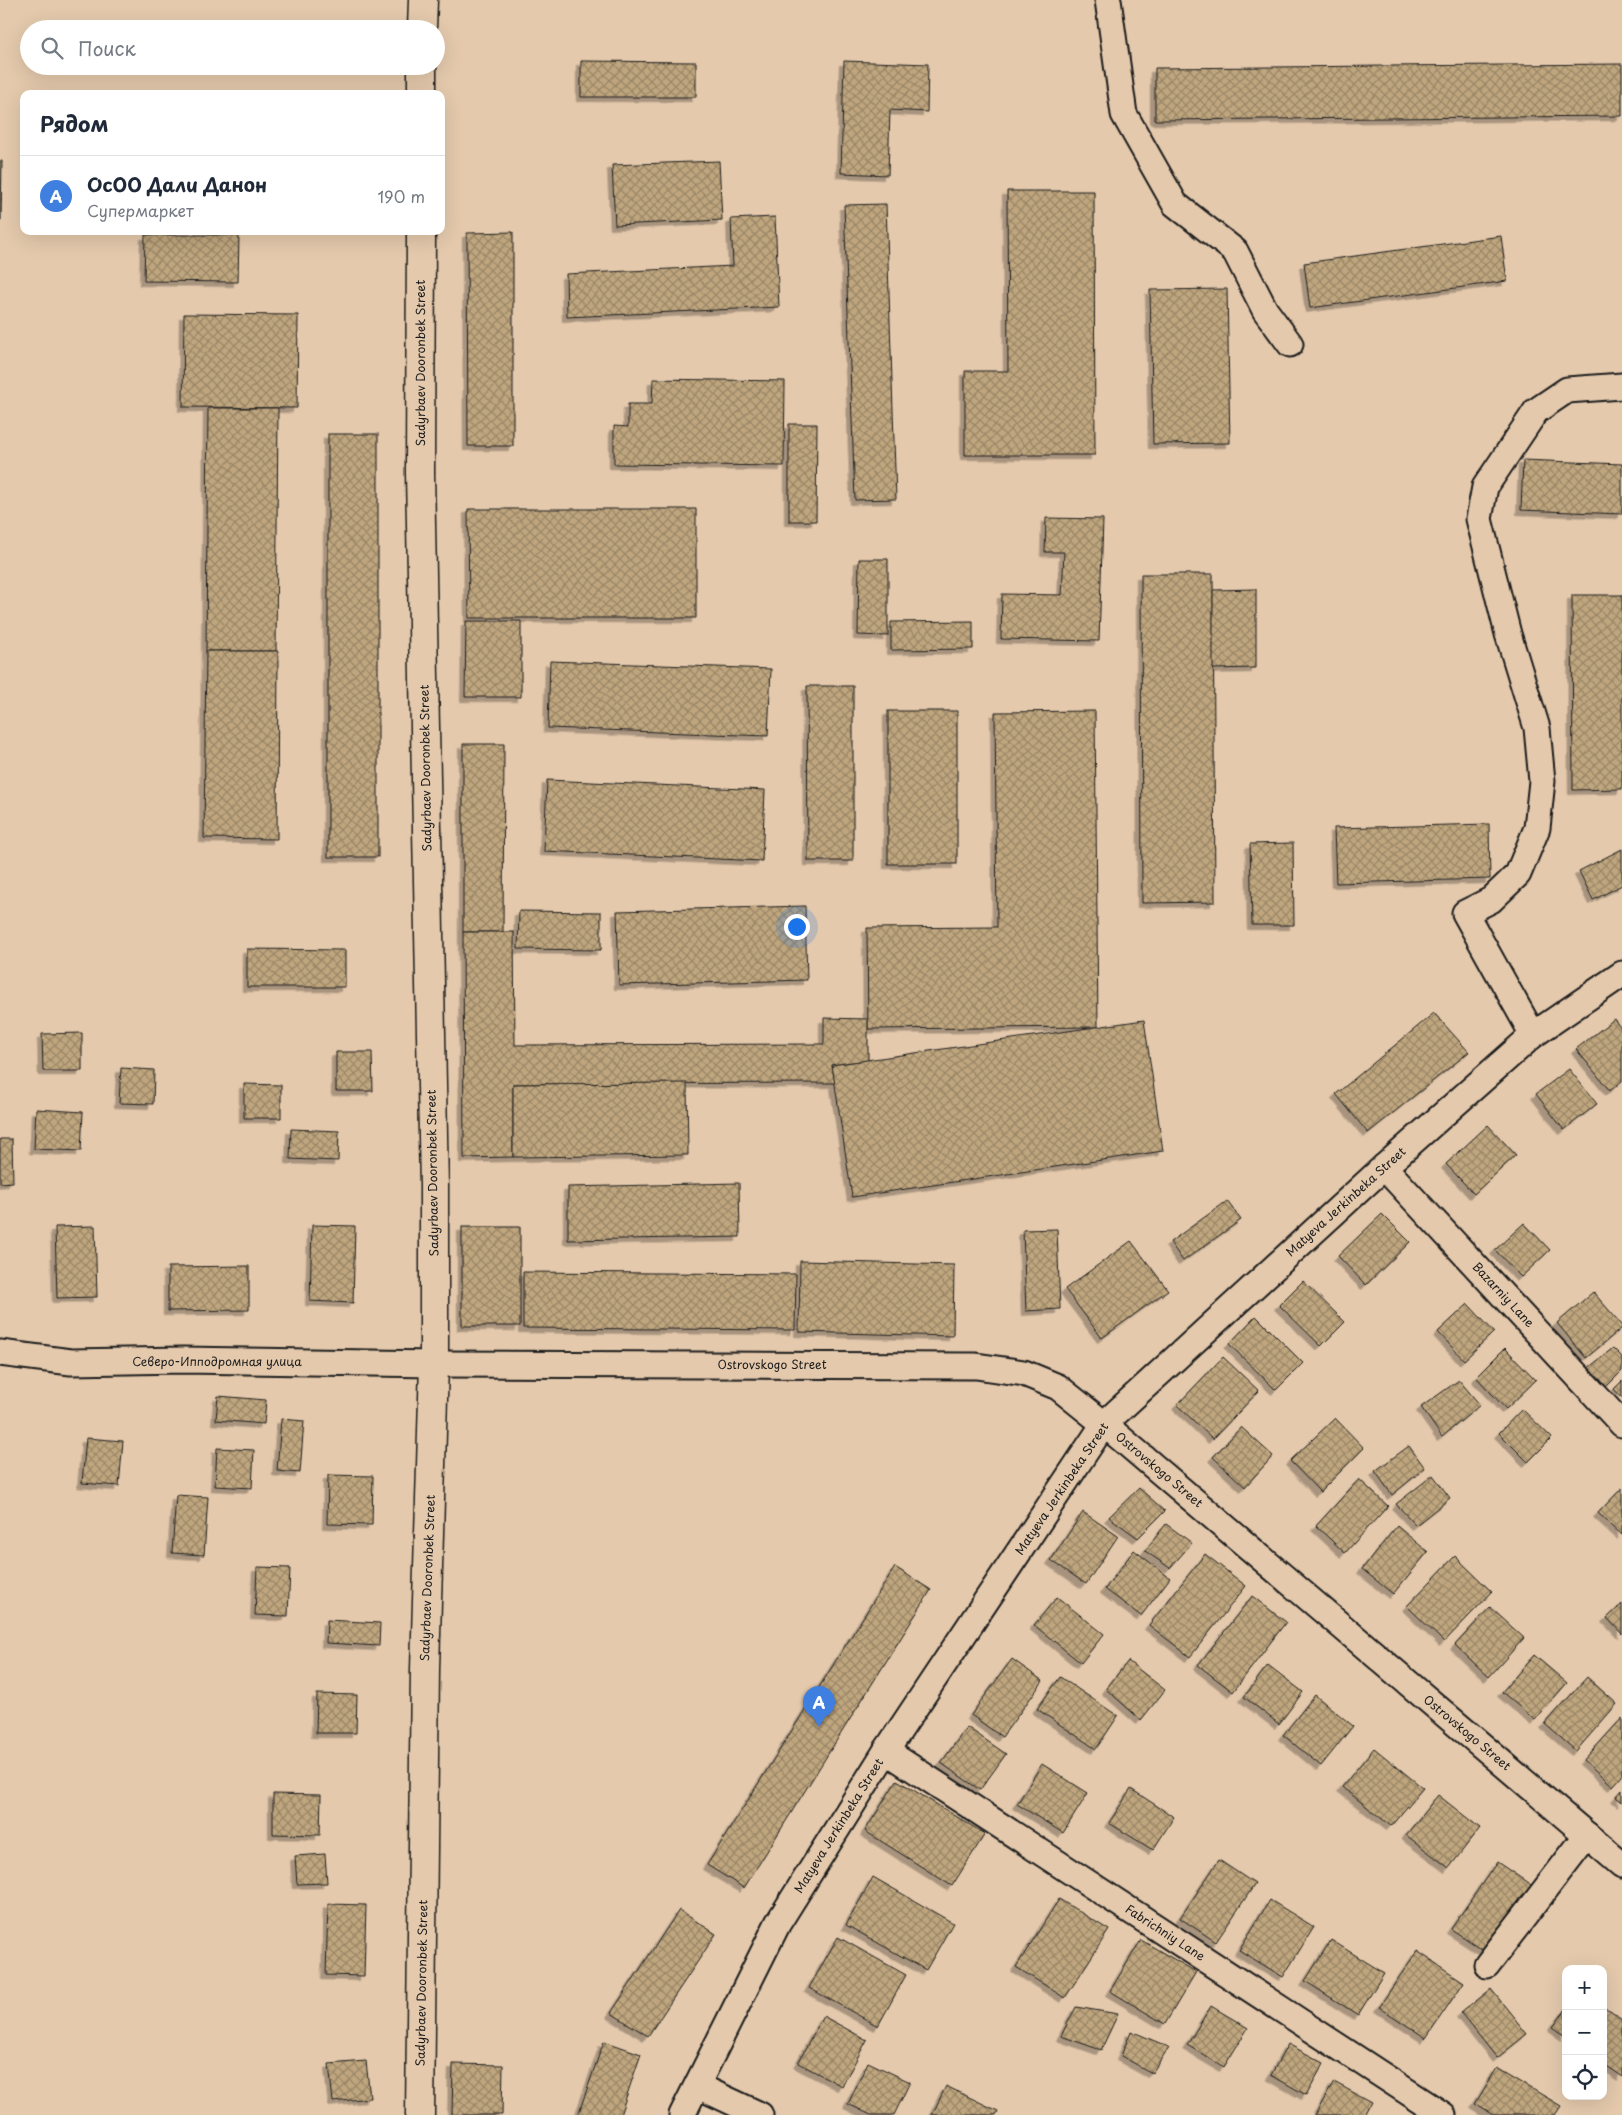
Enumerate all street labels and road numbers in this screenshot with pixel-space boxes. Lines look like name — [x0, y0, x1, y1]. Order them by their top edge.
street label: Sadyrbaev Dooronbek Street — [411, 280, 429, 446]
street label: Sadyrbaev Dooronbek Street — [415, 685, 435, 851]
street label: Sadyrbaev Dooronbek Street — [422, 1090, 442, 1256]
street label: Matyeva Jerkinbeka Street — [1281, 1142, 1409, 1260]
street label: Bazarniy Lane — [1469, 1258, 1539, 1331]
street label: Северо-Ипподромная улица — [132, 1352, 302, 1370]
street label: Ostrovskogo Street — [717, 1355, 827, 1373]
street label: Matyeva Jerkinbeka Street — [1010, 1419, 1112, 1558]
street label: Ostrovskogo Street — [1112, 1427, 1207, 1511]
street label: Sadyrbaev Dooronbek Street — [415, 1494, 439, 1661]
street label: Ostrovskogo Street — [1420, 1690, 1515, 1774]
street label: Matyeva Jerkinbeka Street — [789, 1754, 887, 1896]
street label: Sadyrbaev Dooronbek Street — [411, 1900, 431, 2066]
street label: Fabrichniy Lane — [1122, 1900, 1209, 1965]

